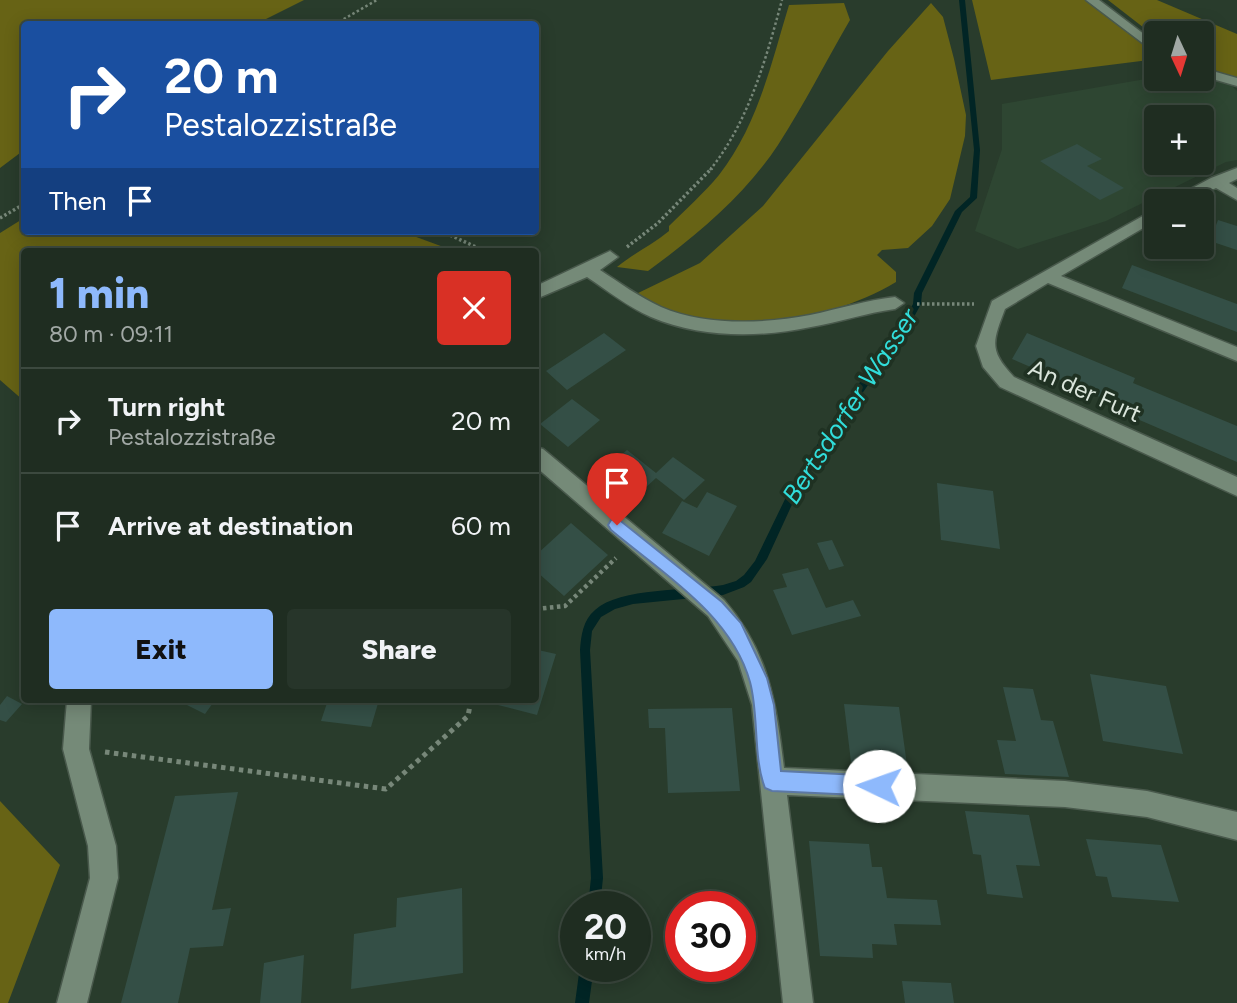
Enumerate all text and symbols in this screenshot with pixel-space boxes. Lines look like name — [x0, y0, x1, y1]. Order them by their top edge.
north arrow — [1144, 21, 1214, 91]
map controls — [1144, 21, 1214, 259]
text: 20 m — [164, 46, 279, 105]
icon: right — [49, 49, 140, 140]
button: + — [1144, 105, 1214, 175]
text: Pestalozzistraße — [164, 106, 397, 144]
icon: arrive — [121, 182, 159, 220]
text: Then — [49, 185, 107, 217]
button: − — [1144, 189, 1214, 259]
text: 1 min — [49, 268, 149, 319]
button: close — [437, 271, 511, 345]
water label: Bertsdorfer Wasser — [775, 302, 926, 510]
text: 80 m · 09:11 — [49, 320, 173, 348]
street label: An der Furt — [1024, 353, 1146, 428]
text: Turn right — [108, 391, 225, 423]
icon: right — [49, 402, 87, 440]
text: 20 m — [451, 405, 511, 437]
text: Pestalozzistraße — [108, 423, 276, 451]
pin — [587, 453, 647, 525]
icon: arrive — [598, 464, 636, 502]
icon: arrive — [49, 507, 87, 545]
text: Arrive at destination — [108, 510, 353, 542]
text: 60 m — [451, 510, 511, 542]
button: Exit — [49, 609, 273, 689]
button: Share — [287, 609, 511, 689]
position arrow — [842, 749, 916, 823]
speed limit sign: 30 — [665, 891, 756, 982]
text: 20 — [584, 906, 627, 948]
text: km/h — [585, 943, 626, 965]

